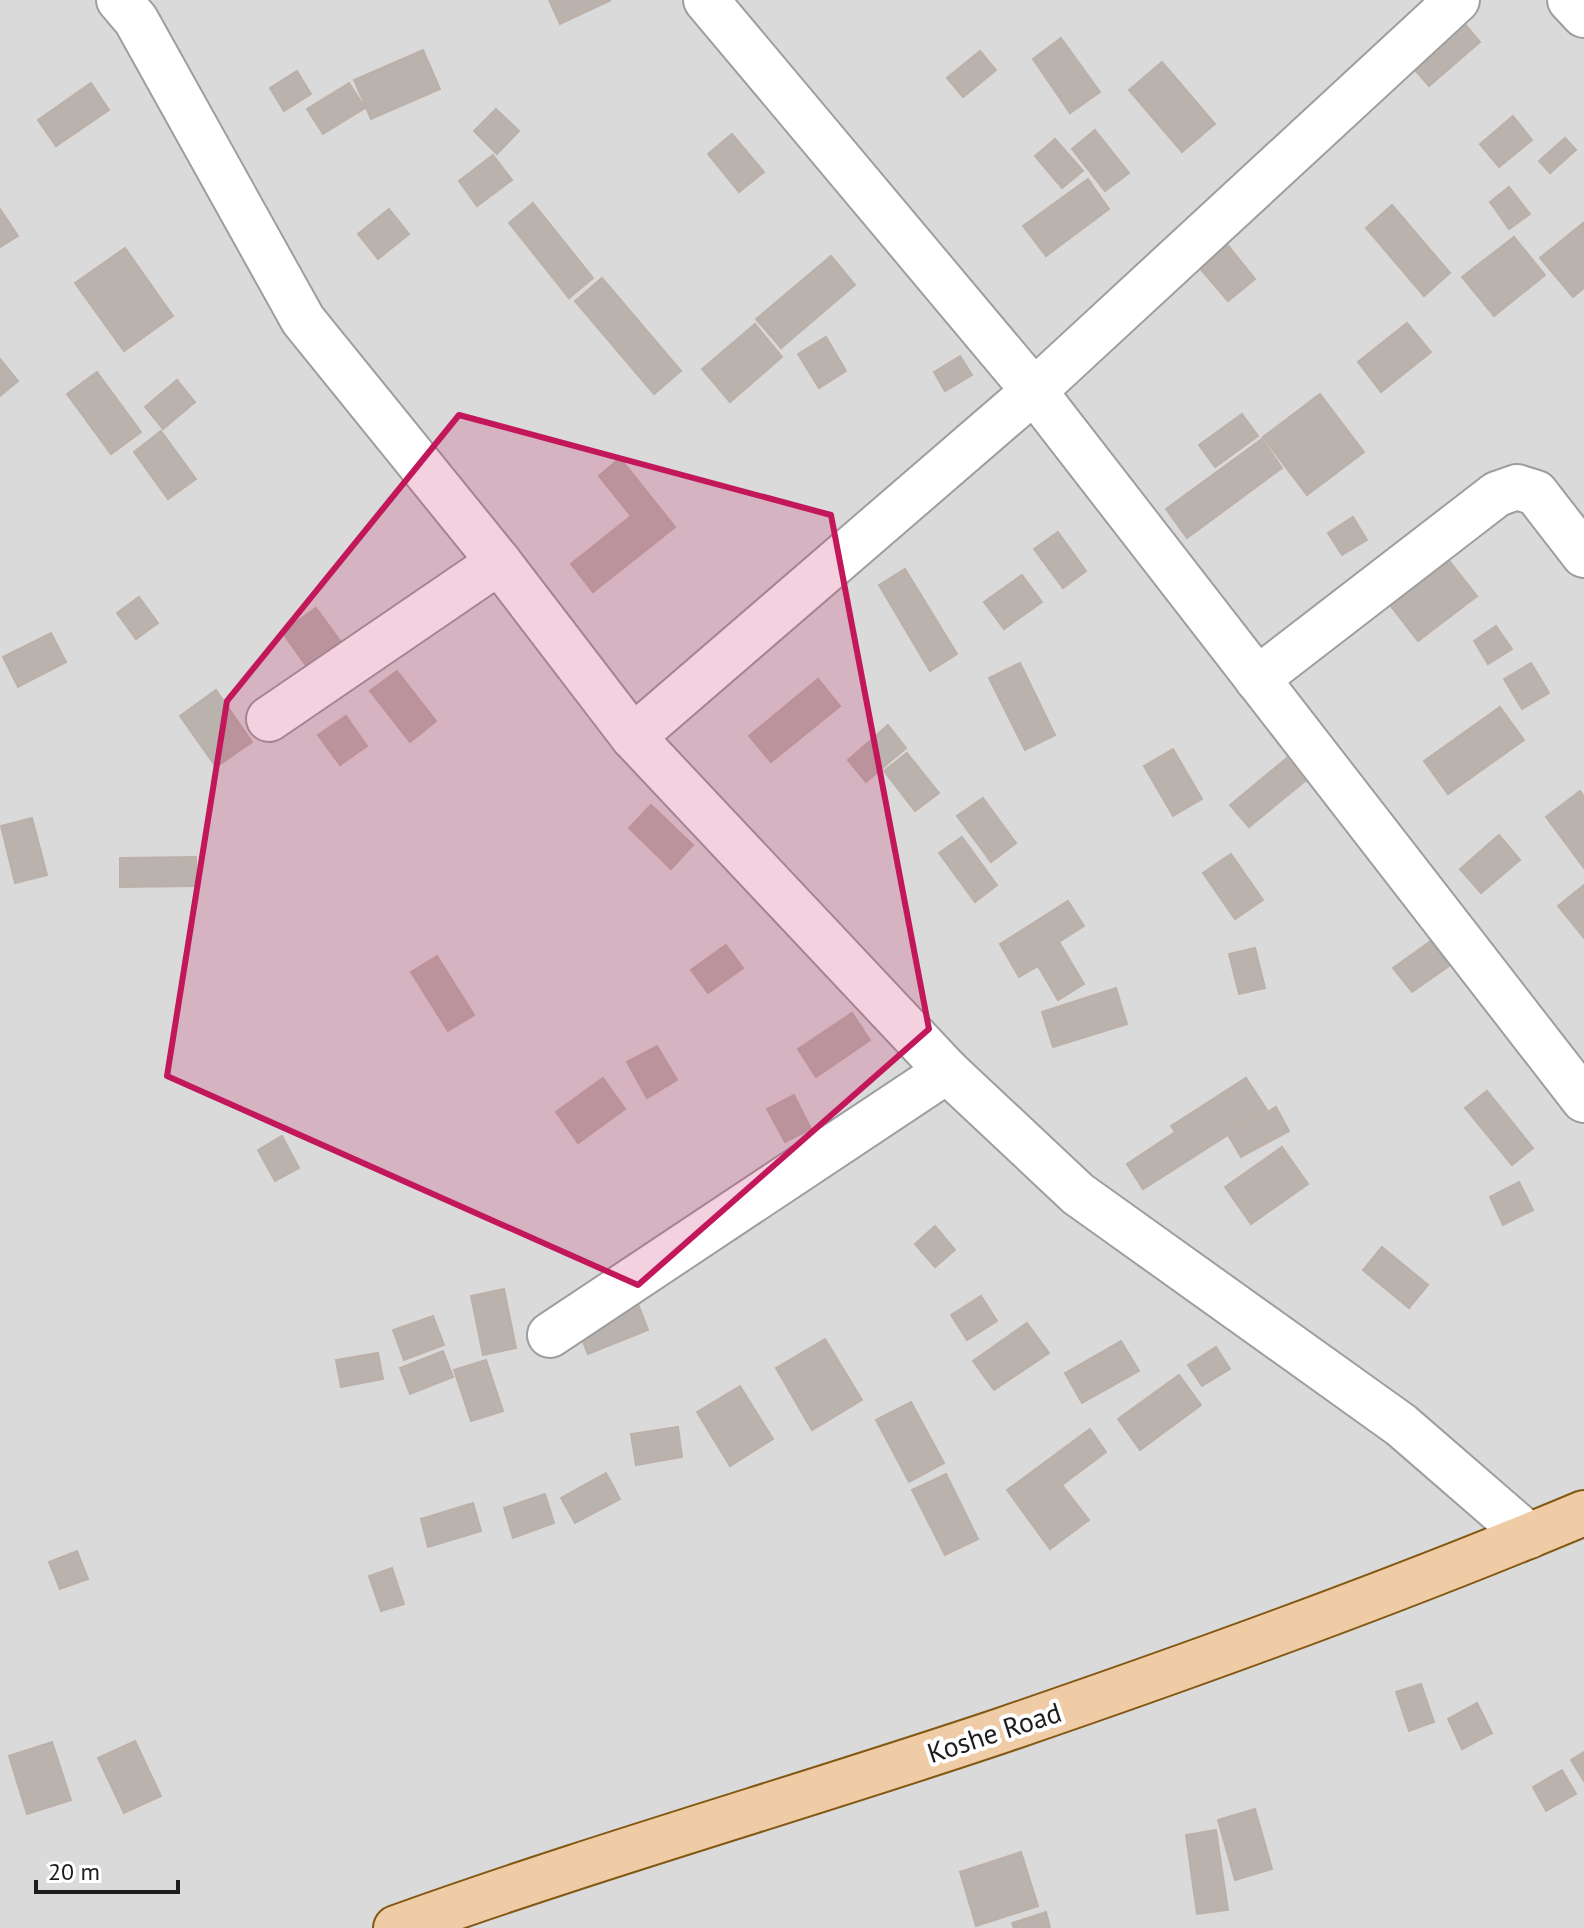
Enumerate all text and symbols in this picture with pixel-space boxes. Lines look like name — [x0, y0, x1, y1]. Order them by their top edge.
street label: Koshe Road — [922, 1693, 1066, 1771]
scale bar — [36, 1844, 178, 1894]
text: 20 m — [48, 1856, 100, 1887]

